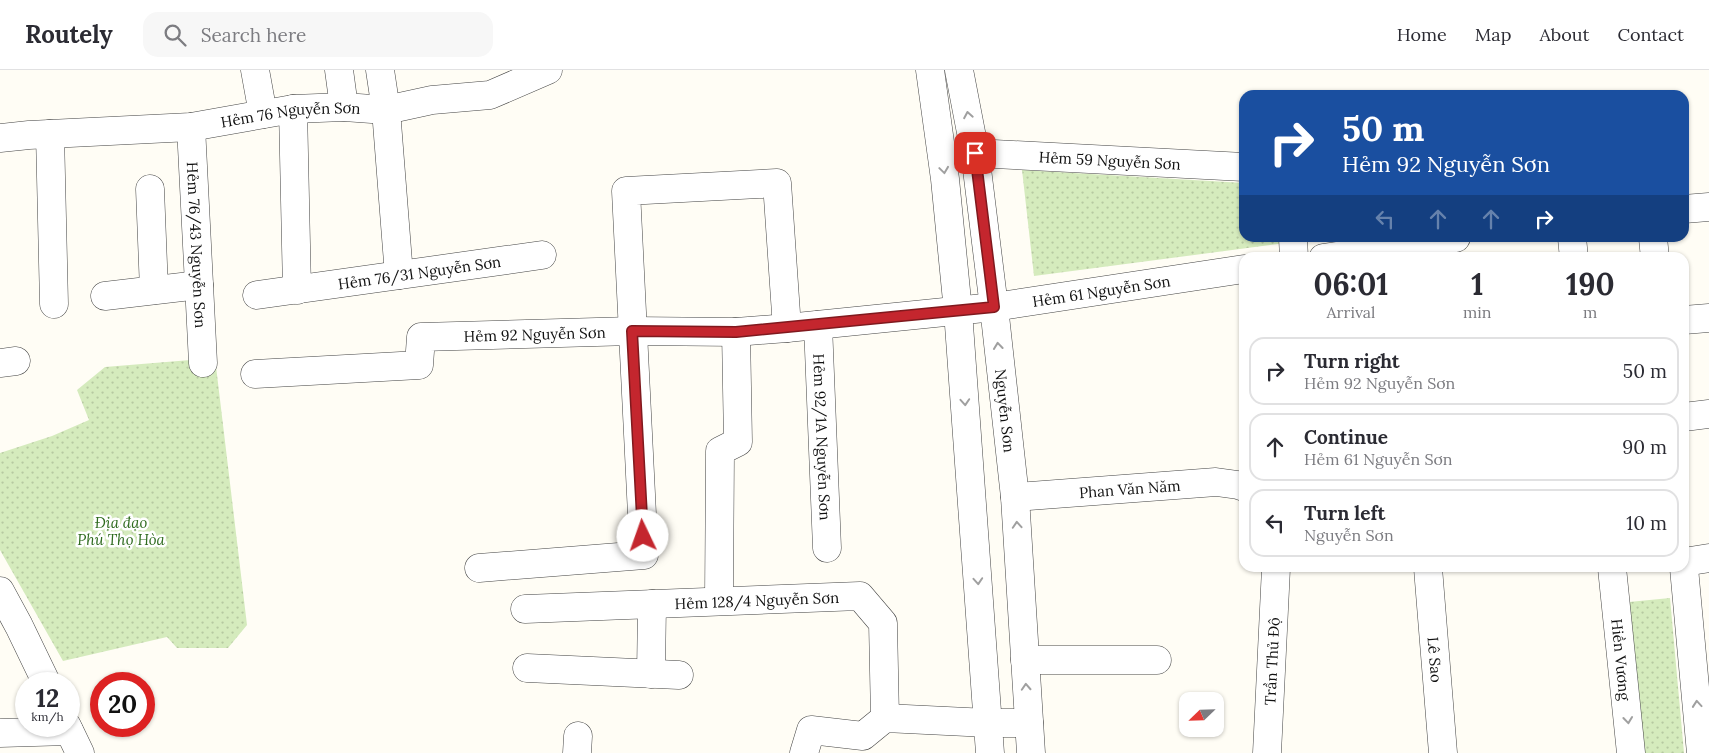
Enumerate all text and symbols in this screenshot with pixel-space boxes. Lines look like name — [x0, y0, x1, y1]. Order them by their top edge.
search box — [143, 12, 493, 57]
text: Routely — [25, 19, 113, 50]
icon: search — [161, 21, 189, 49]
text: Search here — [201, 23, 306, 47]
text: Home — [1397, 23, 1447, 46]
text: Map — [1475, 23, 1511, 46]
text: About — [1539, 23, 1589, 46]
text: Contact — [1617, 23, 1684, 46]
street label: Hẻm 76 Nguyễn Sơn — [219, 97, 361, 131]
text: 50 m — [1342, 106, 1425, 151]
icon: right — [1259, 110, 1324, 175]
one-way arrow — [963, 111, 973, 120]
pin — [954, 132, 996, 174]
icon: arrive — [961, 139, 989, 167]
street label: Hẻm 59 Nguyễn Sơn — [1038, 147, 1181, 173]
text: Hẻm 92 Nguyễn Sơn — [1342, 150, 1550, 178]
street label: Hẻm 76/43 Nguyễn Sơn — [183, 161, 211, 328]
one-way arrow — [938, 167, 949, 175]
icon: left — [1371, 205, 1399, 233]
icon: ahead — [1424, 205, 1452, 233]
icon: ahead — [1477, 205, 1505, 233]
icon: right — [1530, 205, 1558, 233]
street label: Hẻm 76/31 Nguyễn Sơn — [337, 251, 502, 293]
text: 06:01 — [1313, 265, 1389, 303]
text: 1 — [1471, 265, 1483, 303]
text: 190 — [1566, 265, 1615, 303]
street label: Hẻm 61 Nguyễn Sơn — [1031, 271, 1171, 311]
text: Arrival — [1327, 302, 1375, 322]
text: min — [1463, 302, 1492, 322]
text: m — [1583, 302, 1597, 322]
street label: Hẻm 92 Nguyễn Sơn — [463, 322, 606, 345]
one-way arrow — [993, 341, 1004, 349]
text: Turn right — [1304, 349, 1400, 373]
street label: Hẻm 92/1A Nguyễn Sơn — [810, 353, 835, 521]
icon: right — [1261, 357, 1289, 385]
text: 50 m — [1623, 359, 1667, 383]
street label: Nguyễn Sơn — [991, 368, 1020, 453]
text: Hẻm 92 Nguyễn Sơn — [1304, 373, 1455, 393]
one-way arrow — [959, 398, 970, 406]
text: Continue — [1304, 425, 1388, 449]
icon: ahead — [1261, 433, 1289, 461]
text: 90 m — [1622, 435, 1667, 459]
text: Hẻm 61 Nguyễn Sơn — [1304, 449, 1453, 469]
street label: Phan Văn Năm — [1078, 475, 1181, 502]
text: Turn left — [1304, 501, 1385, 525]
position arrow — [616, 509, 668, 561]
icon: left — [1261, 509, 1289, 537]
text: 10 m — [1626, 511, 1667, 535]
park label: Địa đạo Phú Thọ Hòa — [77, 513, 166, 549]
one-way arrow — [1011, 520, 1022, 528]
text: Nguyễn Sơn — [1304, 525, 1394, 545]
one-way arrow — [972, 578, 983, 586]
street label: Hẻm 128/4 Nguyễn Sơn — [674, 587, 839, 613]
street label: Trần Thủ Độ — [1260, 616, 1283, 706]
street label: Hiền Vương — [1608, 618, 1635, 702]
street label: Lê Sao — [1424, 636, 1447, 684]
speed limit sign: 20 — [90, 672, 155, 737]
text: 12 — [36, 682, 59, 714]
one-way arrow — [1021, 683, 1032, 691]
north arrow — [1179, 692, 1224, 738]
map controls — [1179, 692, 1224, 737]
one-way arrow — [1691, 700, 1702, 708]
text: km/h — [31, 709, 64, 724]
one-way arrow — [1622, 717, 1633, 725]

